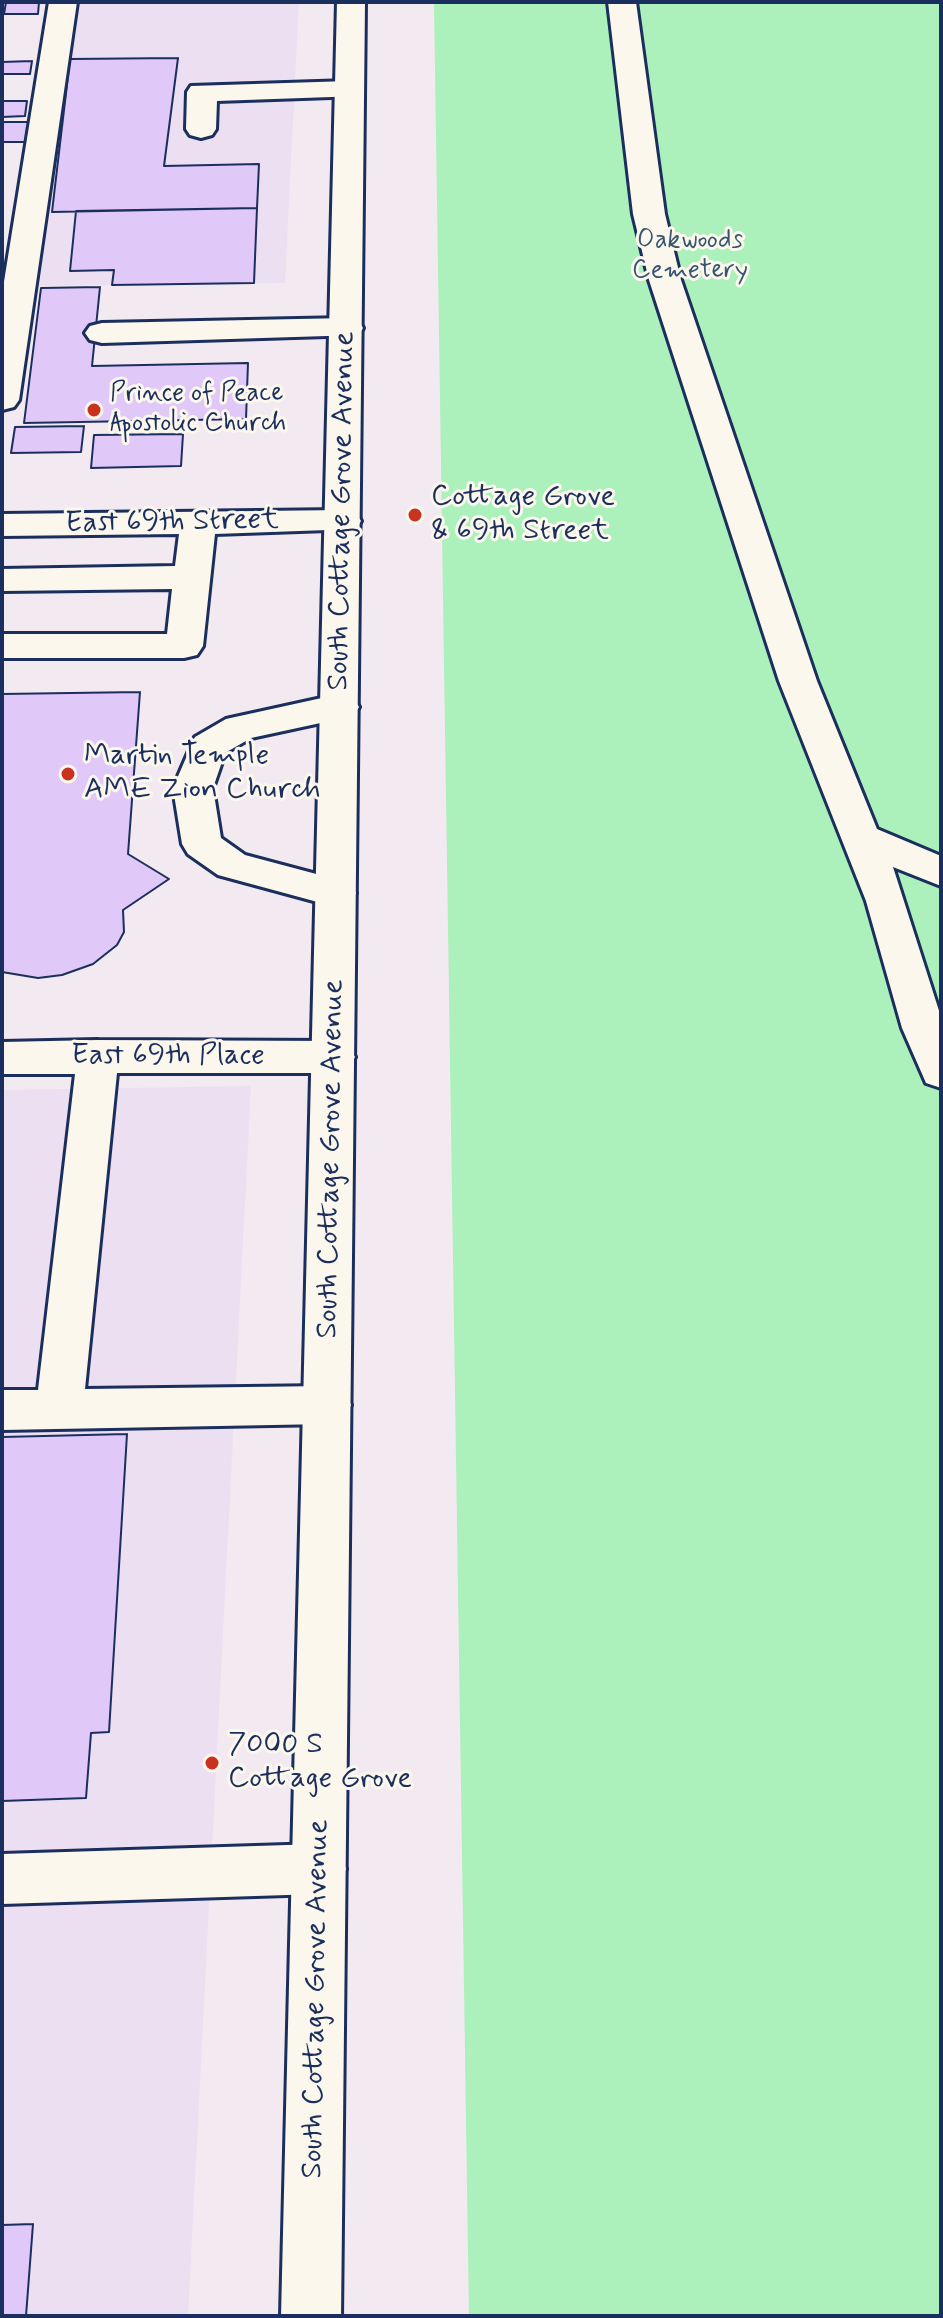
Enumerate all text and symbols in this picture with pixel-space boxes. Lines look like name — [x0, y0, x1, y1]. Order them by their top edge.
park label: Oakwoods Cemetery — [632, 226, 748, 288]
street label: South Cottage Grove Avenue — [322, 331, 364, 691]
place label: Prince of Peace Apostolic Church — [110, 379, 286, 440]
marker: Prince of Peace Apostolic Church — [85, 401, 103, 419]
place label: Cottage Grove & 69th Street — [431, 480, 615, 550]
street label: East 69th Street — [65, 503, 279, 543]
marker: Cottage Grove & 69th Street — [406, 506, 424, 524]
place label: Martin Temple AME Zion Church — [84, 739, 321, 810]
marker: Martin Temple AME Zion Church — [59, 765, 77, 783]
street label: South Cottage Grove Avenue — [311, 979, 353, 1339]
street label: East 69th Place — [71, 1039, 265, 1075]
place label: 7000 S Cottage Grove — [228, 1728, 412, 1798]
marker: 7000 S Cottage Grove — [203, 1754, 221, 1772]
street label: South Cottage Grove Avenue — [296, 1819, 338, 2179]

